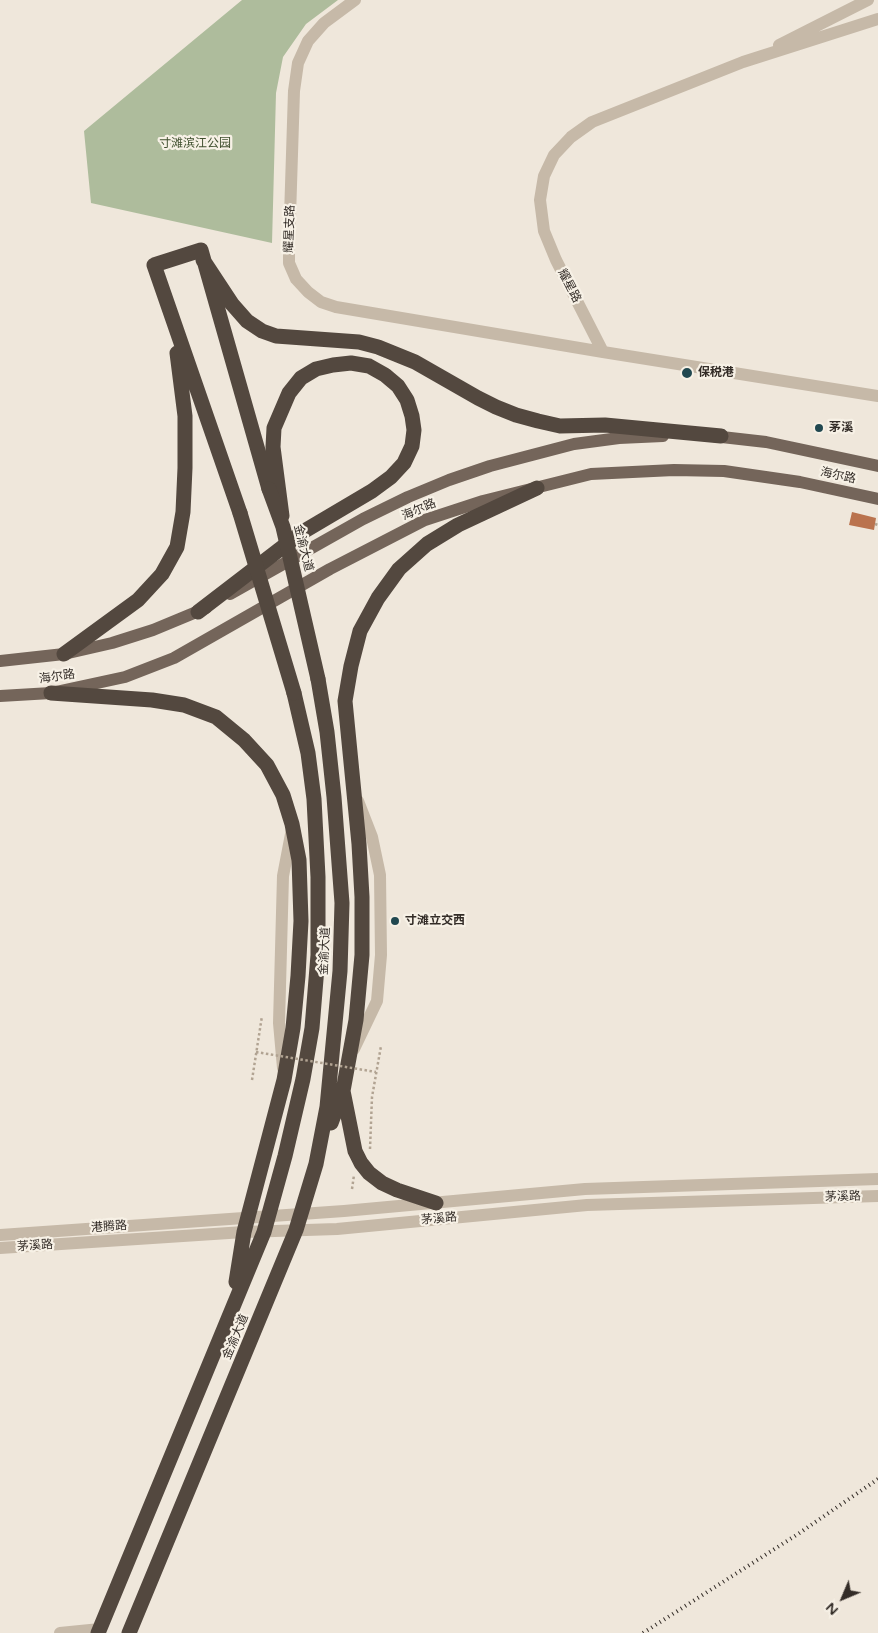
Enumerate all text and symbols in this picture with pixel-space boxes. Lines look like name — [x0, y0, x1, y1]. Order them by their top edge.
park label: 寸滩滨江公园 — [159, 137, 231, 151]
street label: 耀星支路 — [282, 205, 298, 253]
street label: 耀星路 — [554, 267, 584, 305]
marker: 保税港 — [680, 366, 694, 380]
place label: 保税港 — [698, 366, 734, 380]
place label: 茅溪 — [829, 421, 853, 435]
marker: 茅溪 — [813, 422, 825, 434]
street label: 海尔路 — [819, 465, 857, 487]
street label: 海尔路 — [400, 496, 438, 524]
street label: 金渝大道 — [290, 523, 316, 573]
street label: 海尔路 — [38, 667, 76, 687]
place label: 寸滩立交西 — [405, 914, 465, 928]
marker: 寸滩立交西 — [389, 915, 401, 927]
street label: 金渝大道 — [317, 927, 333, 975]
street label: 茅溪路 — [825, 1189, 861, 1205]
street label: 茅溪路 — [420, 1210, 458, 1228]
street label: 港腾路 — [91, 1219, 127, 1235]
street label: 茅溪路 — [17, 1238, 53, 1254]
street label: 金渝大道 — [220, 1312, 252, 1362]
north arrow — [818, 1573, 868, 1623]
text: N — [822, 1599, 842, 1619]

